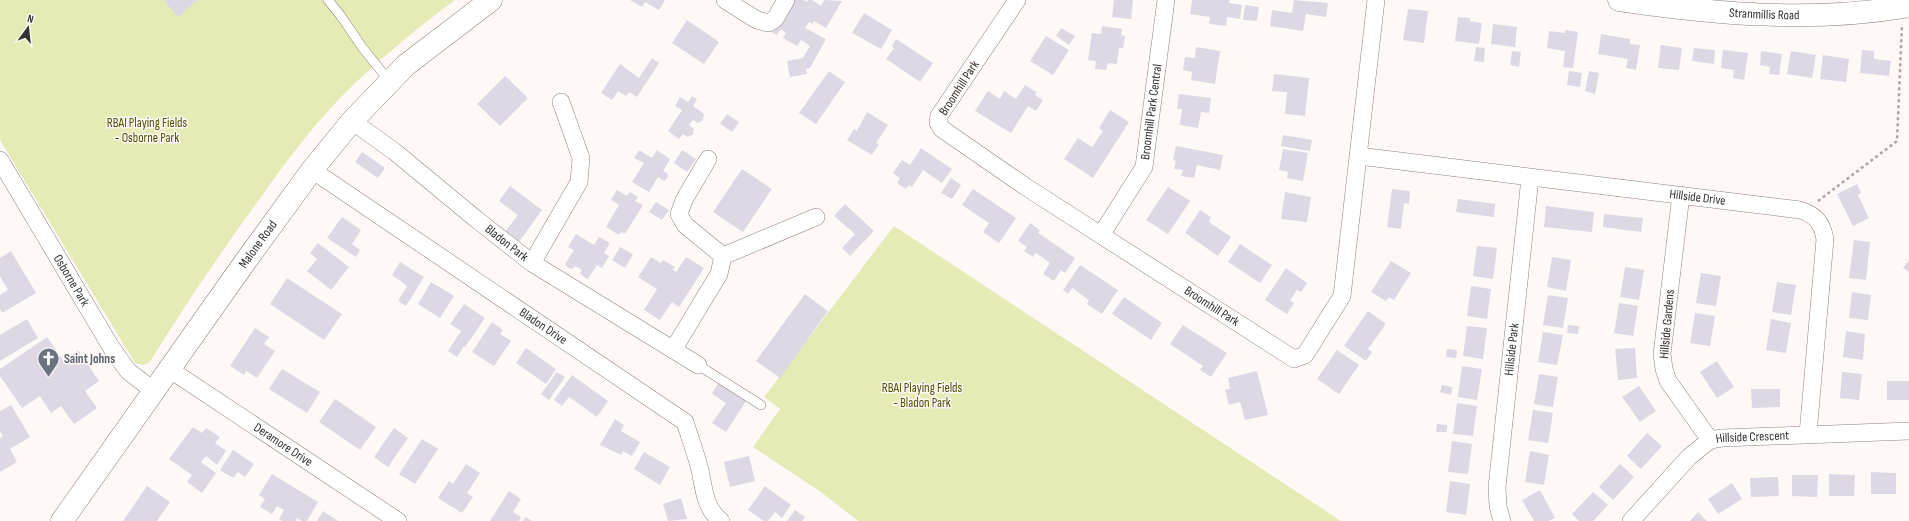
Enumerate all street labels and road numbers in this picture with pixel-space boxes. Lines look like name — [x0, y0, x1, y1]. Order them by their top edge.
street label: Stranmillis Road — [1728, 5, 1799, 23]
street label: Broomhill Park — [935, 57, 983, 119]
street label: Broomhill Park Central — [1137, 63, 1165, 161]
street label: Hillside Drive — [1668, 186, 1726, 209]
street label: Malone Road — [235, 217, 281, 271]
street label: Bladon Park — [482, 221, 531, 265]
street label: Osborne Park — [50, 252, 93, 309]
street label: Broomhill Park — [1181, 283, 1243, 330]
street label: Hillside Gardens — [1656, 288, 1678, 359]
street label: Bladon Drive — [516, 304, 570, 348]
street label: Hillside Park — [1501, 322, 1522, 376]
street label: Deramore Drive — [251, 419, 316, 470]
street label: Hillside Crescent — [1715, 427, 1789, 447]

